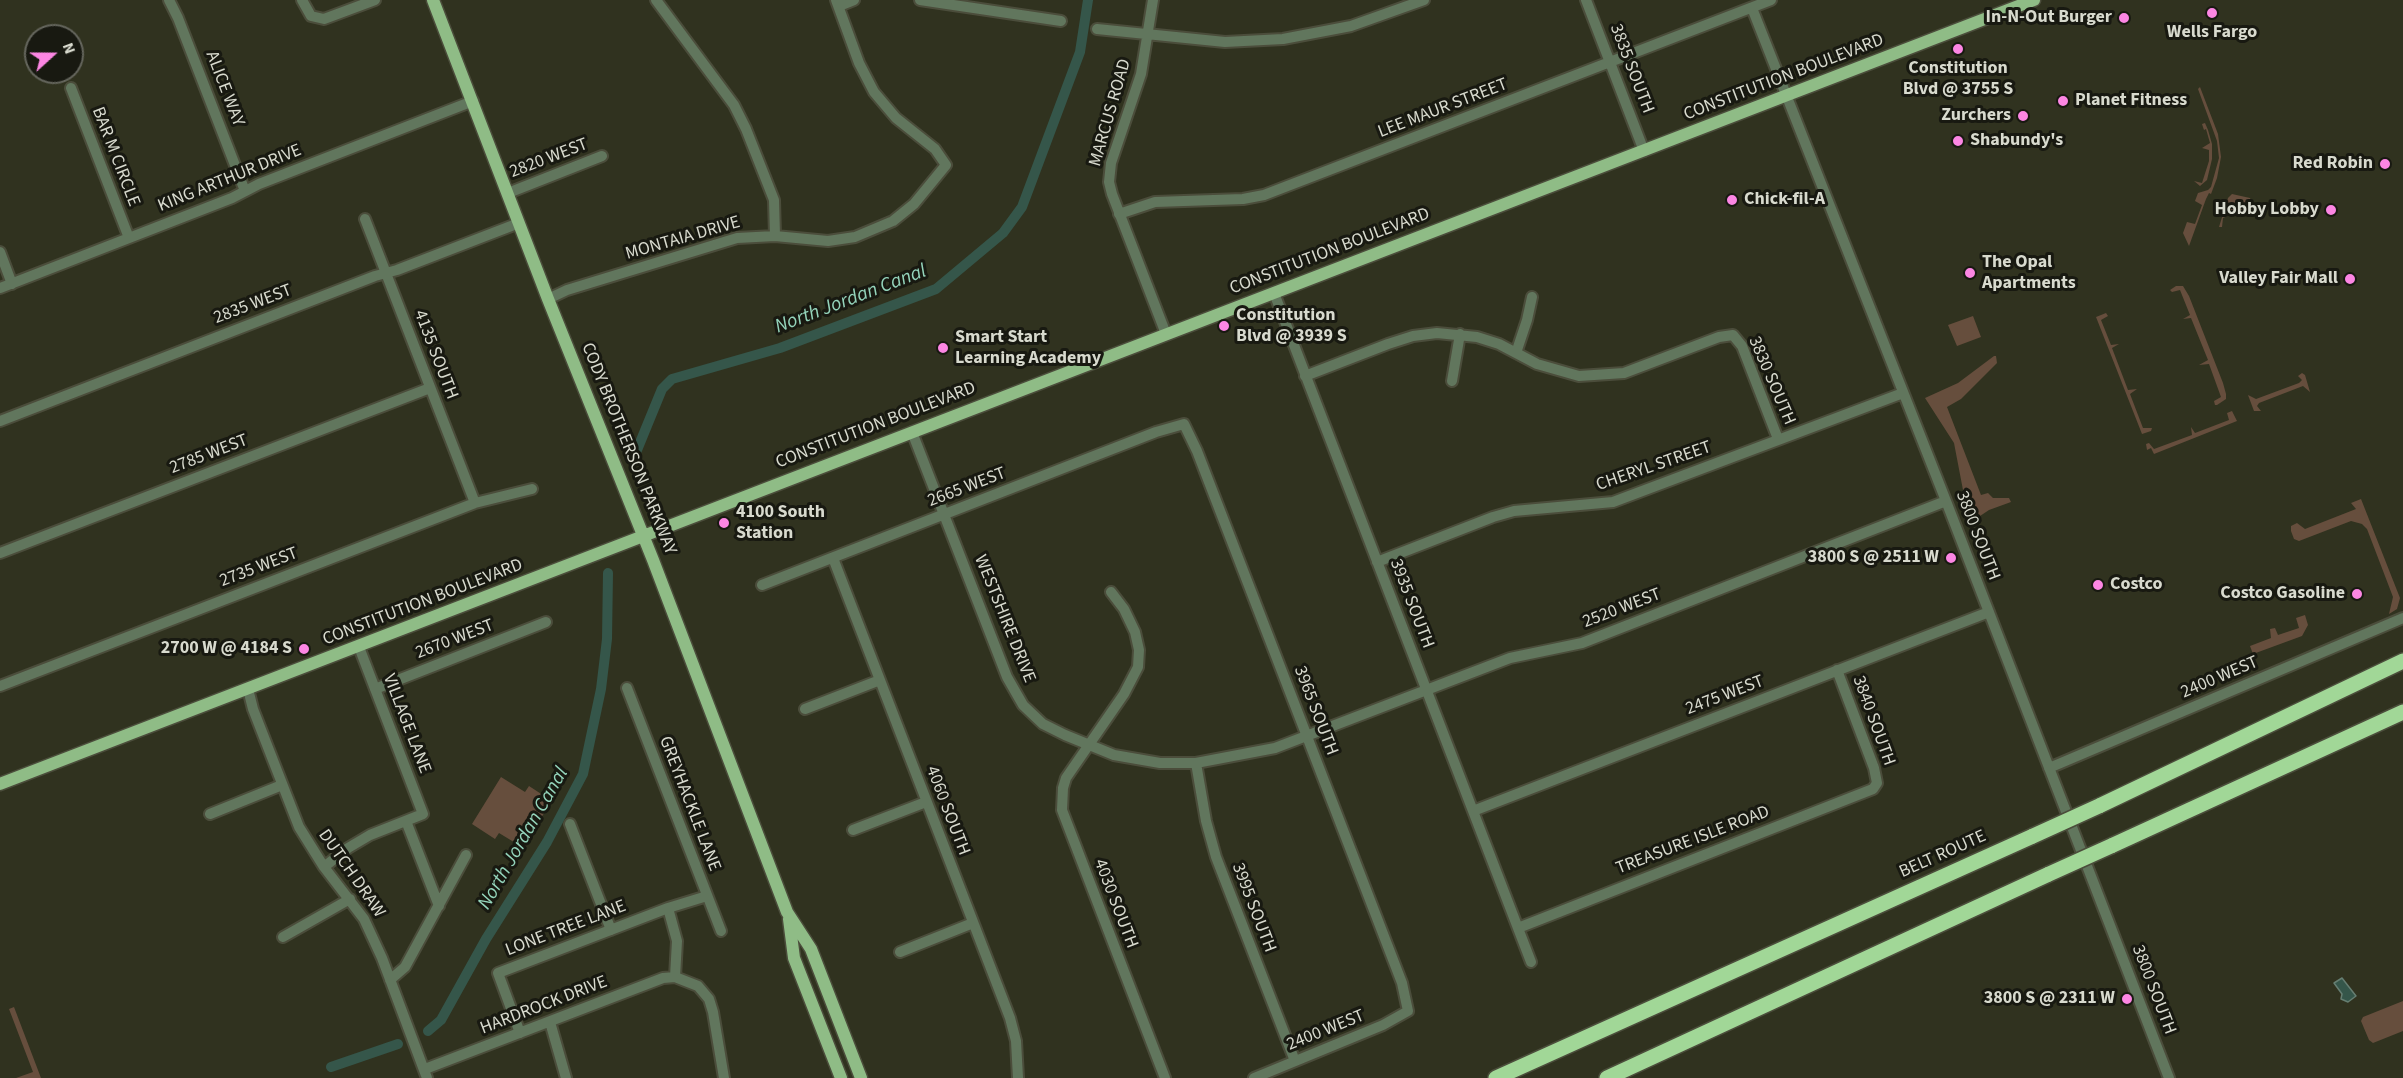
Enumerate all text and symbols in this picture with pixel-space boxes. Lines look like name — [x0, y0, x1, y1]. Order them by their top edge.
marker: Wells Fargo — [2205, 6, 2219, 20]
place label: In-N-Out Burger — [1985, 7, 2112, 29]
marker: In-N-Out Burger — [2117, 11, 2131, 25]
street label: 3835 SOUTH — [1604, 21, 1658, 117]
place label: Wells Fargo — [2167, 22, 2257, 44]
north arrow — [24, 24, 84, 84]
street label: CONSTITUTION BOULEVARD — [1681, 30, 1887, 126]
text: N — [57, 39, 81, 57]
marker: Constitution Blvd @ 3755 S — [1951, 42, 1965, 56]
street label: ALICE WAY — [200, 48, 248, 130]
street label: MARCUS ROAD — [1085, 57, 1137, 169]
place label: Constitution Blvd @ 3755 S — [1903, 58, 2013, 100]
street label: LEE MAUR STREET — [1375, 74, 1511, 144]
place label: Planet Fitness — [2075, 90, 2187, 112]
marker: Planet Fitness — [2056, 94, 2070, 108]
street label: BAR M CIRCLE — [86, 104, 144, 210]
place label: Zurchers — [1941, 105, 2011, 127]
marker: Zurchers — [2016, 109, 2030, 123]
place label: Shabundy's — [1970, 130, 2063, 152]
street label: 2820 WEST — [507, 134, 591, 184]
marker: Shabundy's — [1951, 134, 1965, 148]
street label: KING ARTHUR DRIVE — [155, 140, 305, 218]
place label: Red Robin — [2292, 153, 2373, 175]
marker: Red Robin — [2378, 157, 2392, 171]
place label: Chick-fil-A — [1744, 189, 1825, 211]
marker: Chick-fil-A — [1725, 193, 1739, 207]
place label: Hobby Lobby — [2215, 199, 2319, 221]
marker: Hobby Lobby — [2324, 203, 2338, 217]
street label: CONSTITUTION BOULEVARD — [1227, 204, 1433, 300]
street label: MONTAIA DRIVE — [623, 212, 743, 266]
place label: The Opal Apartments — [1982, 252, 2076, 294]
water label: North Jordan Canal — [772, 260, 930, 340]
marker: The Opal Apartments — [1963, 266, 1977, 280]
place label: Valley Fair Mall — [2219, 268, 2338, 290]
marker: Valley Fair Mall — [2343, 272, 2357, 286]
street label: 2835 WEST — [211, 280, 295, 330]
place label: Constitution Blvd @ 3939 S — [1236, 305, 1347, 348]
street label: 4135 SOUTH — [408, 307, 462, 403]
marker: Constitution Blvd @ 3939 S — [1217, 319, 1231, 333]
place label: Smart Start Learning Academy — [955, 327, 1101, 370]
street label: 3830 SOUTH — [1743, 334, 1799, 428]
street label: CODY BROTHERSON PARKWAY — [576, 340, 680, 558]
marker: Smart Start Learning Academy — [936, 341, 950, 355]
street label: CONSTITUTION BOULEVARD — [773, 378, 979, 474]
street label: 2785 WEST — [167, 430, 251, 480]
street label: CHERYL STREET — [1594, 437, 1714, 497]
street label: 2665 WEST — [925, 463, 1009, 513]
street label: 3800 SOUTH — [1950, 488, 2004, 584]
place label: 4100 South Station — [736, 502, 825, 544]
marker: 4100 South Station — [717, 516, 731, 530]
street label: 2735 WEST — [217, 543, 301, 593]
place label: 3800 S @ 2511 W — [1808, 547, 1939, 569]
marker: 3800 S @ 2511 W — [1944, 551, 1958, 565]
street label: WESTSHIRE DRIVE — [969, 552, 1039, 686]
street label: CONSTITUTION BOULEVARD — [320, 555, 526, 651]
street label: 3935 SOUTH — [1384, 556, 1438, 652]
place label: Costco — [2110, 574, 2162, 596]
marker: Costco — [2091, 578, 2105, 592]
place label: Costco Gasoline — [2220, 583, 2345, 605]
street label: 2520 WEST — [1580, 584, 1664, 634]
marker: Costco Gasoline — [2350, 587, 2364, 601]
street label: 2670 WEST — [413, 615, 497, 665]
place label: 2700 W @ 4184 S — [161, 638, 292, 660]
marker: 2700 W @ 4184 S — [297, 642, 311, 656]
street label: 2400 WEST — [2178, 652, 2262, 704]
street label: 3965 SOUTH — [1288, 663, 1342, 759]
street label: VILLAGE LANE — [377, 671, 435, 777]
street label: 2475 WEST — [1683, 671, 1767, 721]
street label: 3840 SOUTH — [1847, 673, 1899, 769]
street label: GREYHACKLE LANE — [653, 733, 725, 875]
street label: 4060 SOUTH — [920, 763, 974, 859]
water label: North Jordan Canal — [474, 764, 574, 914]
street label: TREASURE ISLE ROAD — [1613, 802, 1773, 880]
street label: DUTCH DRAW — [313, 826, 389, 922]
street label: BELT ROUTE — [1896, 826, 1990, 884]
street label: 4030 SOUTH — [1088, 856, 1142, 952]
street label: 3995 SOUTH — [1226, 860, 1280, 956]
street label: LONE TREE LANE — [503, 896, 629, 962]
street label: 3800 SOUTH — [2126, 942, 2180, 1038]
street label: HARDROCK DRIVE — [478, 972, 610, 1040]
place label: 3800 S @ 2311 W — [1984, 988, 2115, 1010]
marker: 3800 S @ 2311 W — [2120, 992, 2134, 1006]
street label: 2400 WEST — [1284, 1006, 1368, 1056]

